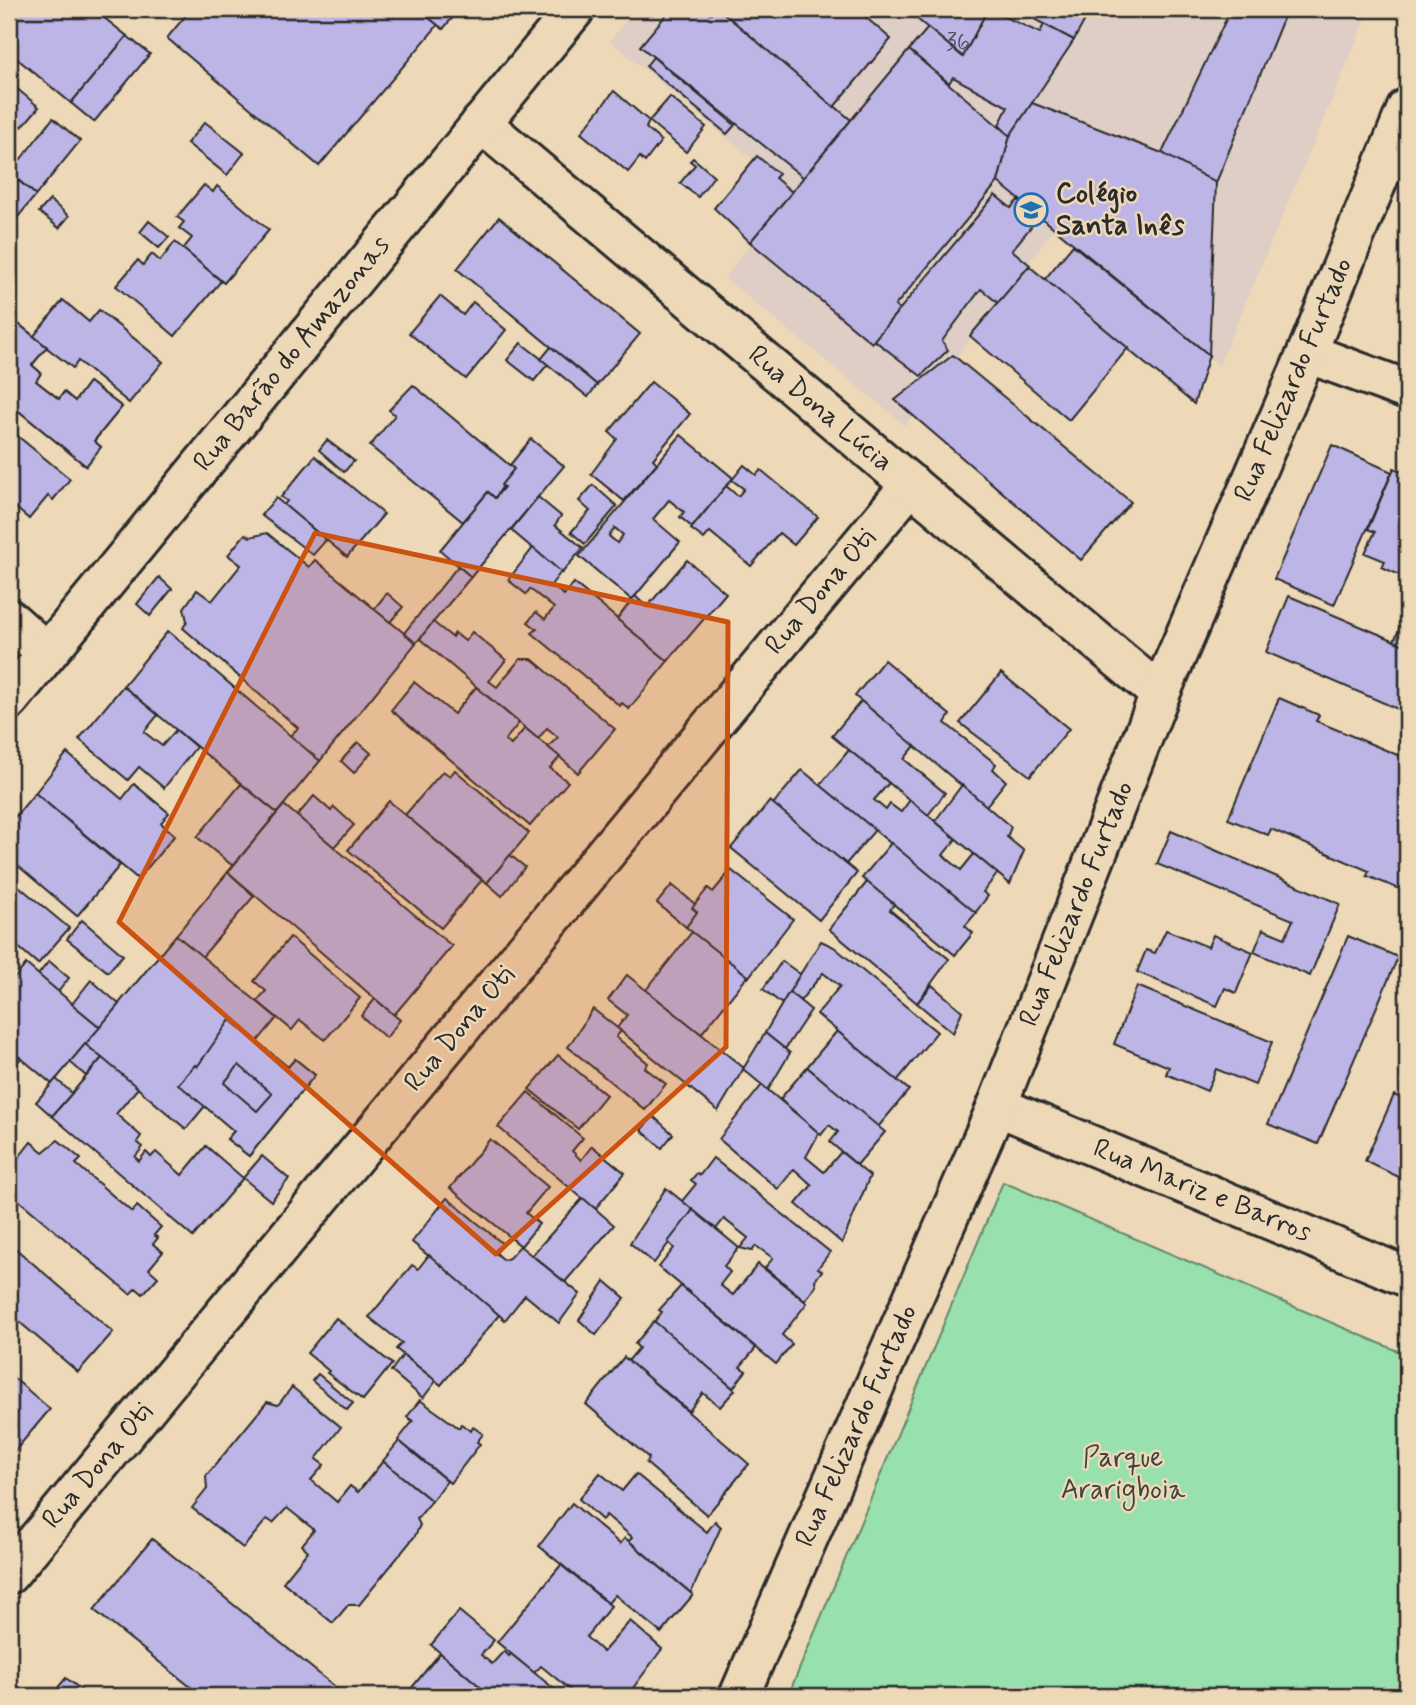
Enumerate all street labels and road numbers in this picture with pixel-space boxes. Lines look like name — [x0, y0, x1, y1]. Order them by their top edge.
street label: Rua Barão do Amazonas — [185, 228, 399, 480]
street label: Rua Felizardo Furtado — [1226, 252, 1362, 508]
street label: Rua Dona Lúcia — [740, 337, 900, 481]
street label: Rua Dona Oti — [757, 521, 885, 663]
street label: Rua Felizardo Furtado — [1011, 776, 1143, 1032]
street label: Rua Dona Oti — [396, 958, 524, 1100]
street label: Rua Mariz e Barros — [1087, 1130, 1317, 1252]
street label: Rua Felizardo Furtado — [787, 1299, 927, 1553]
street label: Rua Dona Oti — [34, 1395, 162, 1537]

